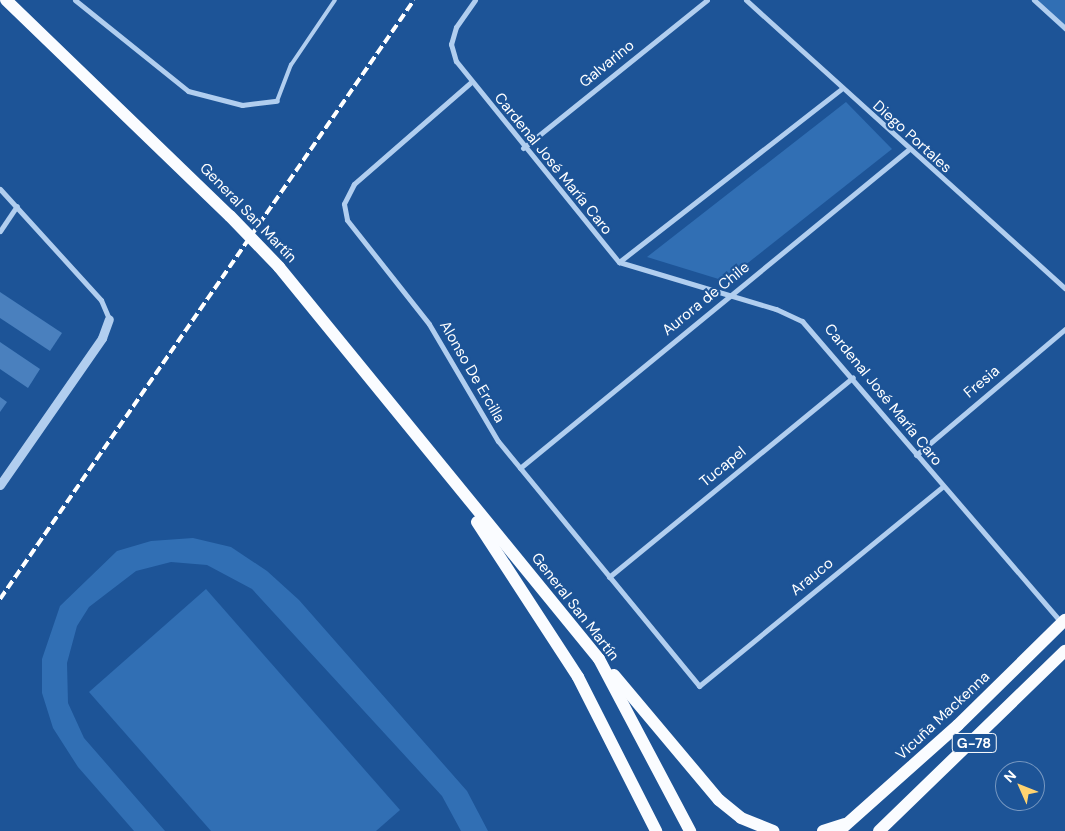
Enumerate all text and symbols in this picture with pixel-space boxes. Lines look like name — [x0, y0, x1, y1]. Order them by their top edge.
street label: Galvarino — [576, 36, 638, 92]
street label: Cardenal José María Caro — [490, 89, 616, 239]
street label: Diego Portales — [869, 97, 955, 177]
street label: General San Martín — [196, 159, 300, 267]
street label: Aurora de Chile — [659, 258, 753, 340]
street label: Alonso De Ercilla — [435, 318, 509, 426]
street label: Cardenal José María Caro — [820, 320, 946, 470]
street label: Fresia — [960, 362, 1004, 402]
street label: Tucapel — [696, 443, 750, 491]
street label: General San Martín — [527, 550, 623, 664]
street label: Arauco — [787, 554, 837, 600]
street label: Vicuña Mackenna — [892, 668, 994, 764]
road number: G-78 — [952, 731, 996, 754]
north arrow — [995, 761, 1045, 811]
text: N — [1000, 766, 1020, 786]

